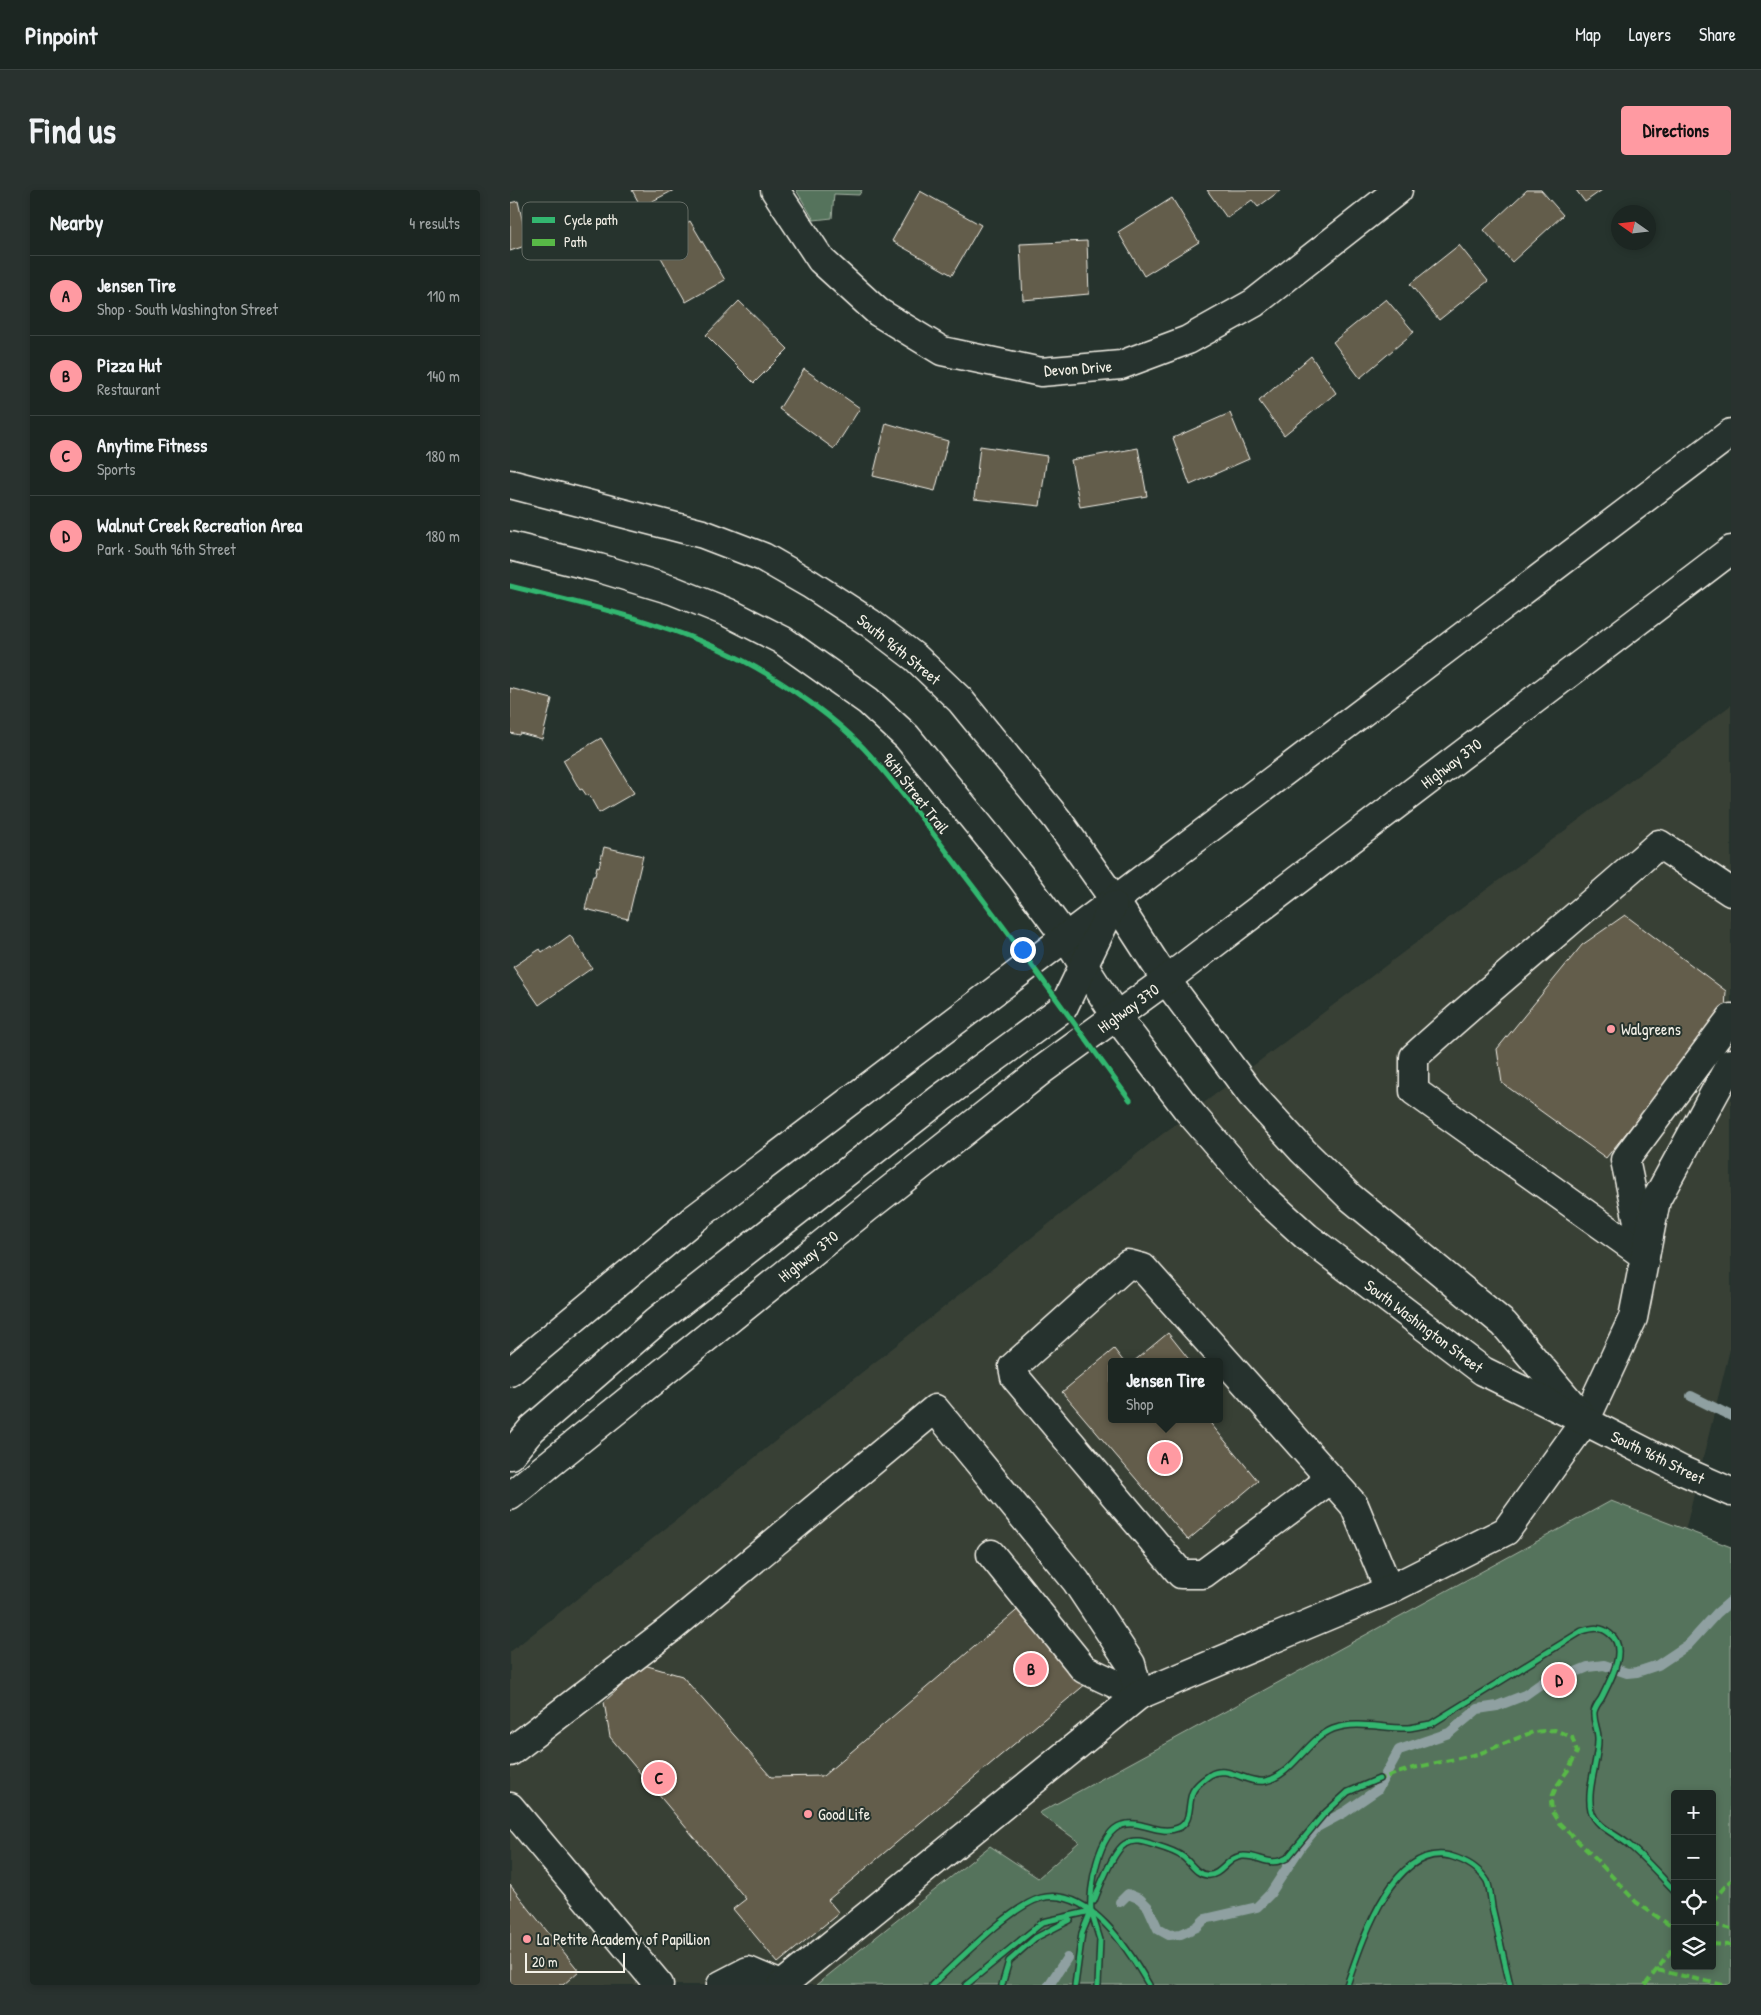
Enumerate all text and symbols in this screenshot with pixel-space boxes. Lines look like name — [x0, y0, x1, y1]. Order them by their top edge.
text: Pinpoint — [25, 19, 97, 51]
text: Map — [1575, 22, 1601, 47]
text: Layers — [1629, 22, 1671, 47]
text: Share — [1699, 22, 1736, 47]
button: Directions — [1621, 106, 1731, 155]
text: Find us — [30, 107, 116, 154]
legend — [522, 202, 688, 260]
north arrow — [1611, 205, 1656, 250]
text: Nearby — [50, 208, 103, 237]
text: Cycle path — [564, 210, 618, 230]
text: 4 results — [409, 212, 460, 234]
text: Path — [564, 232, 587, 251]
text: Jensen Tire — [97, 272, 176, 298]
text: A — [62, 285, 70, 307]
text: 110 m — [427, 285, 460, 307]
text: Shop · South Washington Street — [97, 298, 278, 320]
text: Pizza Hut — [97, 352, 162, 378]
street label: Devon Drive — [1043, 355, 1113, 381]
text: B — [62, 365, 70, 387]
text: 140 m — [426, 365, 460, 387]
text: Restaurant — [97, 378, 160, 400]
text: Anytime Fitness — [97, 432, 207, 458]
text: C — [62, 445, 70, 467]
text: 180 m — [426, 445, 460, 467]
text: Sports — [97, 458, 135, 480]
text: Walnut Creek Recreation Area — [97, 512, 302, 538]
text: D — [62, 525, 70, 547]
text: 180 m — [426, 525, 460, 547]
text: Park · South 96th Street — [97, 538, 236, 560]
street label: South 96th Street — [853, 609, 946, 690]
street label: Highway 370 — [1416, 733, 1486, 793]
street label: 96th Street Trail — [878, 748, 955, 839]
your location — [1010, 937, 1036, 963]
street label: Highway 370 — [1093, 978, 1163, 1038]
place label: Walgreens — [1621, 1018, 1681, 1040]
marker: Walgreens — [1605, 1023, 1617, 1035]
street label: Highway 370 — [773, 1225, 843, 1287]
street label: South Washington Street — [1360, 1274, 1488, 1378]
popup — [1108, 1358, 1223, 1423]
text: Jensen Tire — [1126, 1367, 1205, 1393]
text: Shop — [1126, 1393, 1153, 1415]
street label: South 96th Street — [1608, 1425, 1709, 1489]
pin: A — [1149, 1439, 1181, 1477]
pin: B — [1015, 1650, 1047, 1688]
pin: D — [1543, 1661, 1575, 1699]
pin: C — [643, 1759, 675, 1797]
map controls — [1671, 1790, 1716, 1970]
button: + — [1671, 1790, 1716, 1835]
place label: Good Life — [818, 1803, 871, 1825]
marker: Good Life — [802, 1808, 814, 1820]
button: − — [1671, 1835, 1716, 1880]
button: locate — [1671, 1880, 1716, 1925]
button: layers — [1671, 1925, 1716, 1970]
place label: La Petite Academy of Papillion — [537, 1928, 710, 1950]
marker: La Petite Academy of Papillion — [521, 1933, 533, 1945]
scale bar — [525, 1950, 625, 1973]
text: 20 m — [532, 1952, 558, 1971]

